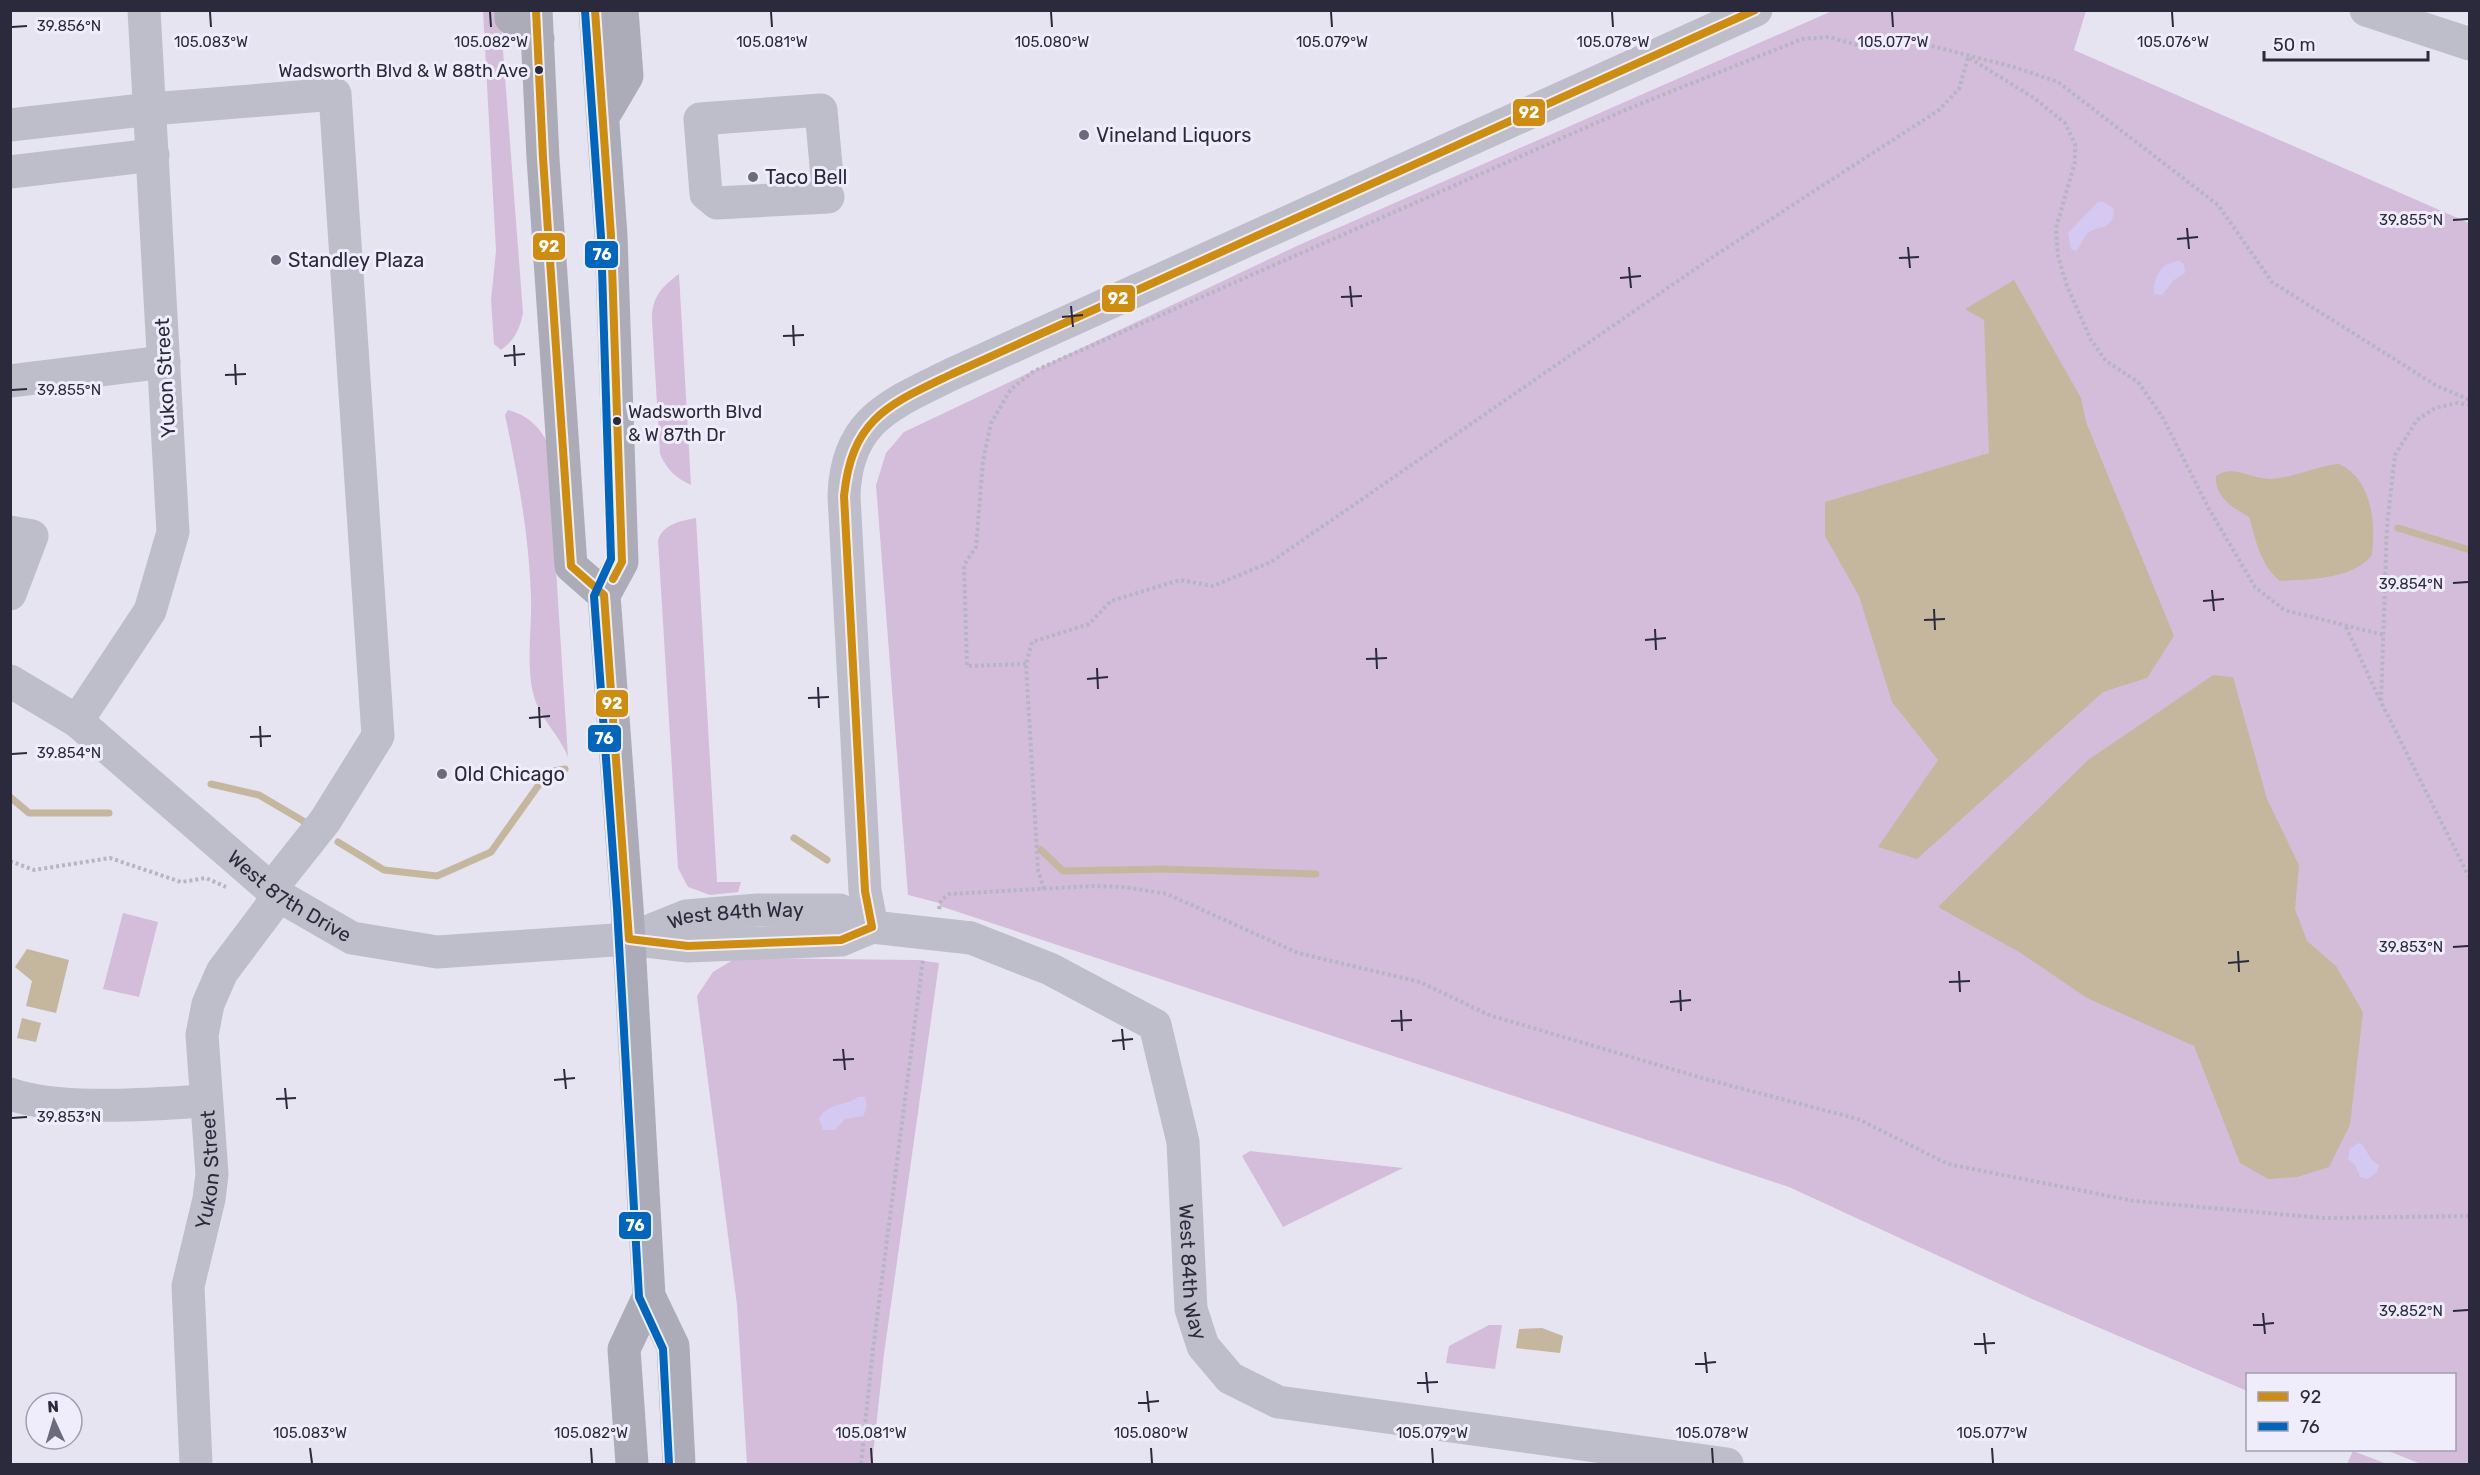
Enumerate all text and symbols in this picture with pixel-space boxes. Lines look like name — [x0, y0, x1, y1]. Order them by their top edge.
text: 39.856°N — [37, 17, 101, 35]
scale bar — [2264, 24, 2428, 62]
text: 105.083°W — [174, 33, 248, 51]
text: 105.082°W — [454, 33, 528, 51]
text: 105.081°W — [736, 33, 808, 51]
text: 105.080°W — [1015, 33, 1089, 51]
text: 105.079°W — [1296, 33, 1368, 51]
text: 105.078°W — [1577, 33, 1649, 51]
text: 105.077°W — [1857, 33, 1929, 51]
text: 105.076°W — [2137, 33, 2209, 51]
text: 50 m — [2273, 34, 2316, 56]
place label: Wadsworth Blvd & W 88th Ave — [278, 60, 528, 82]
marker: Wadsworth Blvd & W 88th Ave — [533, 64, 545, 76]
line badge: 92 — [1512, 98, 1546, 127]
text: 92 — [1519, 103, 1539, 122]
place label: Vineland Liquors — [1096, 123, 1251, 147]
marker: Vineland Liquors — [1077, 128, 1091, 142]
place label: Taco Bell — [765, 165, 847, 189]
marker: Taco Bell — [746, 170, 760, 184]
text: 39.855°N — [2379, 211, 2443, 229]
line badge: 92 — [532, 232, 566, 261]
text: 92 — [539, 237, 559, 256]
line badge: 76 — [584, 240, 619, 269]
text: 76 — [592, 245, 612, 264]
place label: Standley Plaza — [288, 248, 424, 272]
marker: Standley Plaza — [269, 253, 283, 267]
line badge: 92 — [1101, 284, 1136, 313]
text: 92 — [1108, 289, 1128, 308]
street label: Yukon Street — [150, 317, 180, 438]
text: 39.855°N — [37, 381, 101, 399]
place label: Wadsworth Blvd & W 87th Dr — [628, 401, 762, 446]
marker: Wadsworth Blvd & W 87th Dr — [611, 415, 623, 427]
text: 39.854°N — [2379, 575, 2443, 593]
line badge: 92 — [595, 689, 629, 718]
text: 92 — [602, 694, 622, 713]
line badge: 76 — [587, 724, 622, 753]
text: 76 — [594, 729, 614, 748]
text: 39.854°N — [37, 744, 101, 762]
place label: Old Chicago — [454, 762, 565, 786]
marker: Old Chicago — [435, 767, 449, 781]
street label: West 87th Drive — [223, 845, 356, 947]
street label: West 84th Way — [664, 898, 804, 934]
text: 39.853°N — [2379, 938, 2443, 956]
text: 39.853°N — [37, 1108, 101, 1126]
street label: Yukon Street — [190, 1109, 224, 1232]
street label: West 84th Way — [1174, 1203, 1212, 1343]
line badge: 76 — [618, 1211, 652, 1240]
text: 76 — [625, 1216, 645, 1235]
text: 39.852°N — [2379, 1302, 2443, 1320]
legend — [2246, 1373, 2456, 1451]
text: 92 — [2300, 1386, 2321, 1408]
north arrow — [24, 1391, 84, 1451]
text: N — [47, 1397, 59, 1416]
text: 76 — [2300, 1416, 2320, 1438]
text: 105.083°W — [273, 1424, 347, 1442]
text: 105.082°W — [554, 1424, 628, 1442]
text: 105.081°W — [835, 1424, 907, 1442]
text: 105.080°W — [1114, 1424, 1188, 1442]
text: 105.079°W — [1396, 1424, 1468, 1442]
text: 105.078°W — [1676, 1424, 1748, 1442]
text: 105.077°W — [1956, 1424, 2028, 1442]

